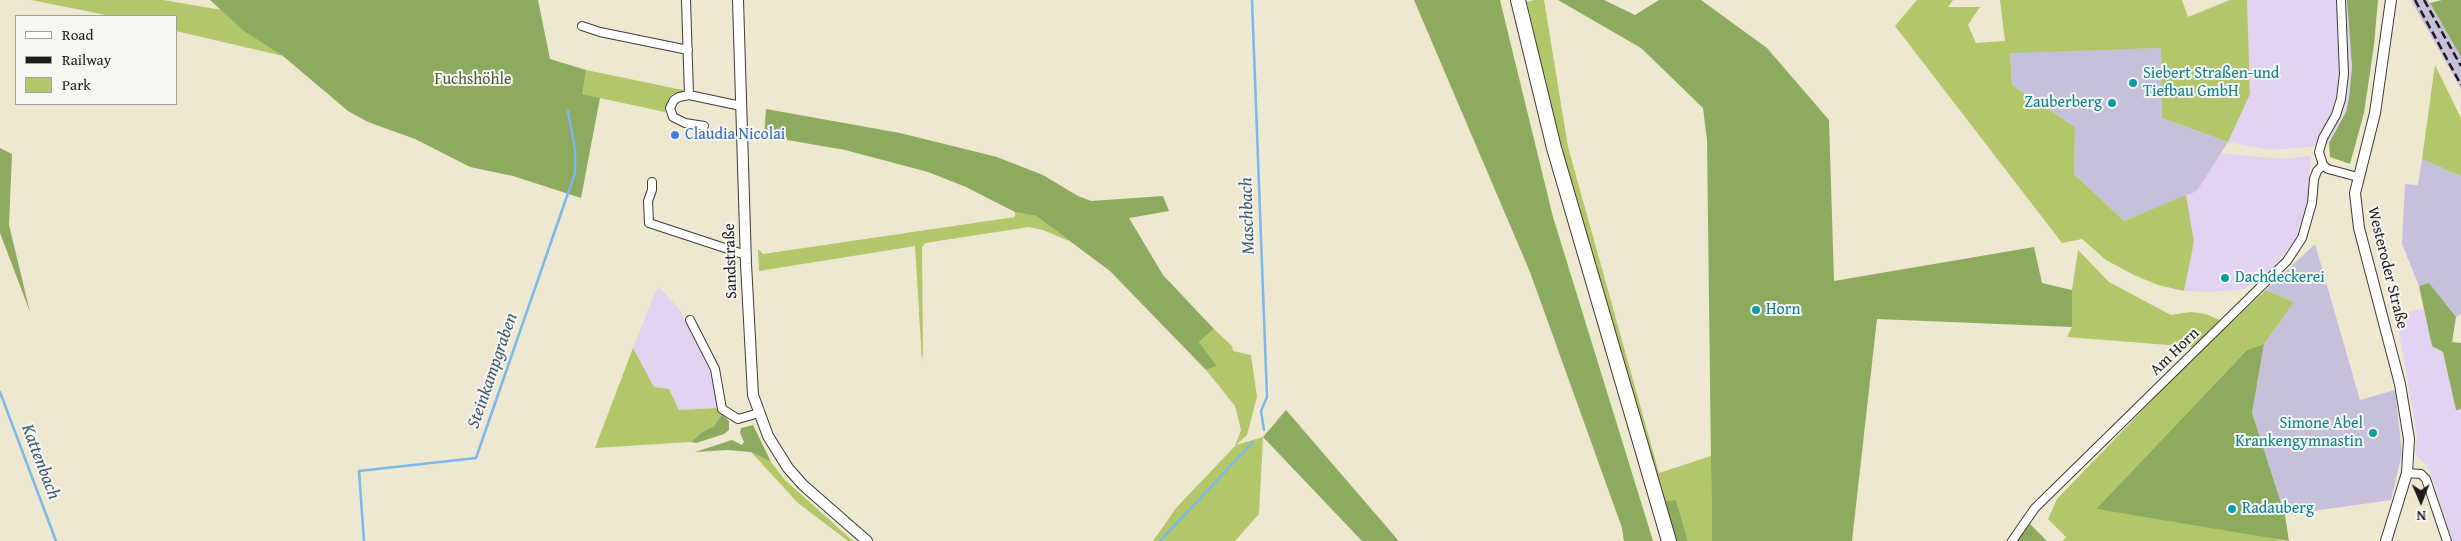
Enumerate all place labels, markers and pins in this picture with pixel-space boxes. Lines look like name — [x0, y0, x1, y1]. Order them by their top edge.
place label: Siebert Straßen-und Tiefbau GmbH — [2143, 64, 2279, 102]
marker: Siebert Straßen-und Tiefbau GmbH — [2127, 77, 2139, 89]
place label: Zauberberg — [2025, 93, 2102, 113]
marker: Zauberberg — [2106, 97, 2118, 109]
place label: Claudia Nicolai — [685, 125, 785, 145]
marker: Claudia Nicolai — [669, 129, 681, 141]
place label: Dachdeckerei — [2235, 268, 2325, 288]
marker: Dachdeckerei — [2219, 272, 2231, 284]
place label: Horn — [1766, 300, 1800, 320]
marker: Horn — [1750, 304, 1762, 316]
place label: Simone Abel Krankengymnastin — [2235, 414, 2363, 452]
marker: Simone Abel Krankengymnastin — [2367, 427, 2379, 439]
place label: Radauberg — [2242, 499, 2314, 519]
marker: Radauberg — [2226, 503, 2238, 515]

